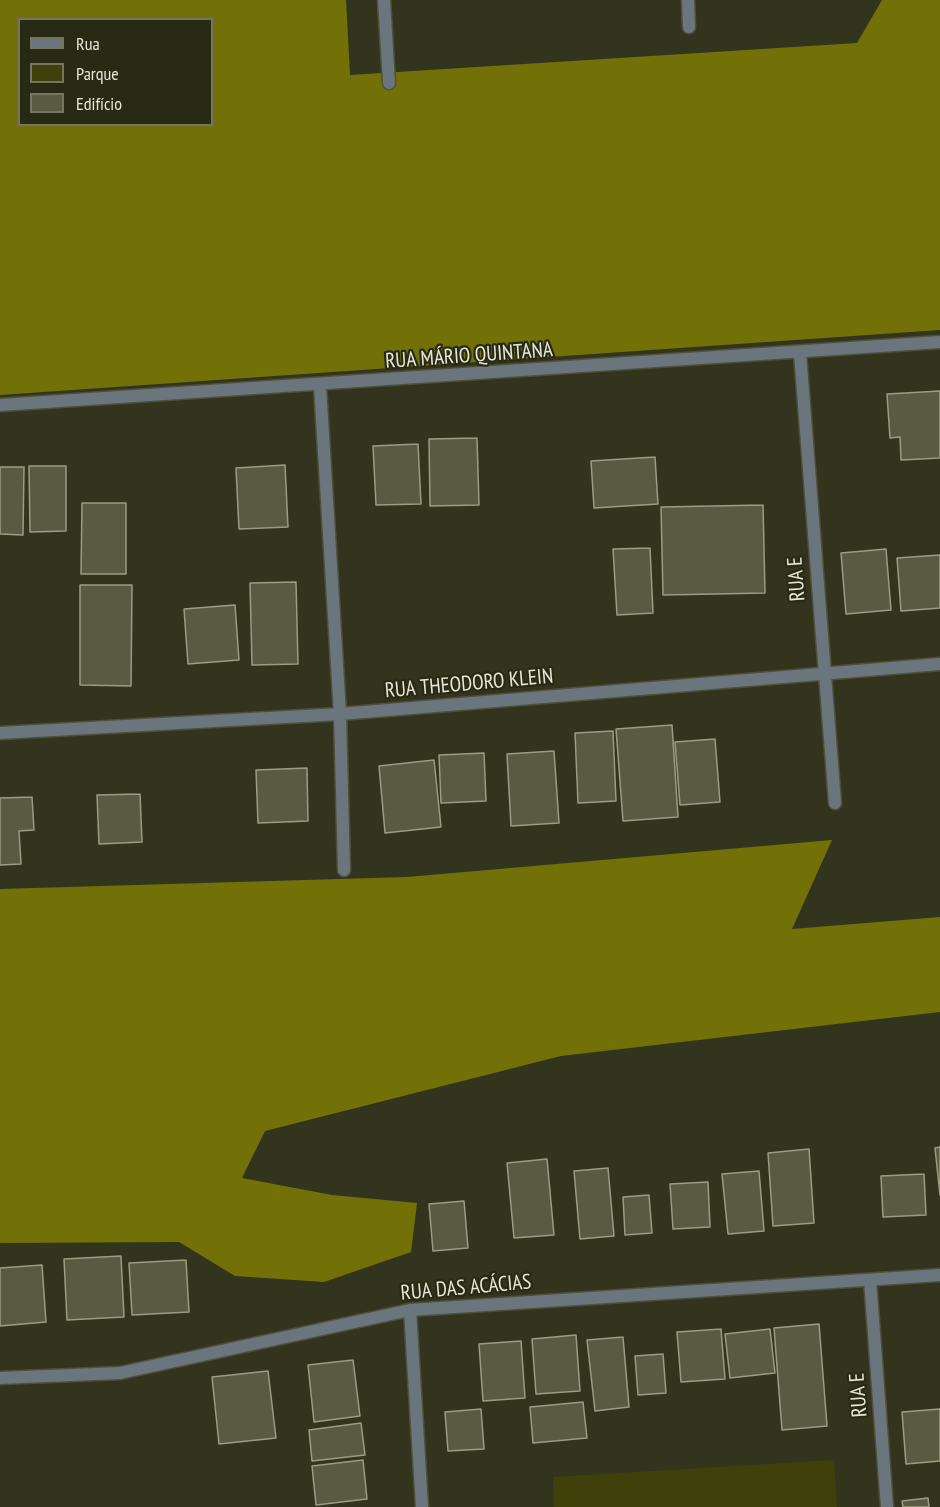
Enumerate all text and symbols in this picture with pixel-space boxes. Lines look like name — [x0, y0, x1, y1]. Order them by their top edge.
legend — [18, 18, 213, 126]
text: Rua — [76, 32, 100, 55]
text: Parque — [76, 62, 119, 85]
text: Edifício — [76, 92, 122, 115]
street label: RUA MÁRIO QUINTANA — [384, 338, 554, 374]
street label: RUA E — [783, 556, 811, 602]
street label: RUA THEODORO KLEIN — [384, 664, 554, 704]
street label: RUA DAS ACÁCIAS — [400, 1270, 532, 1306]
street label: RUA E — [845, 1372, 873, 1418]

